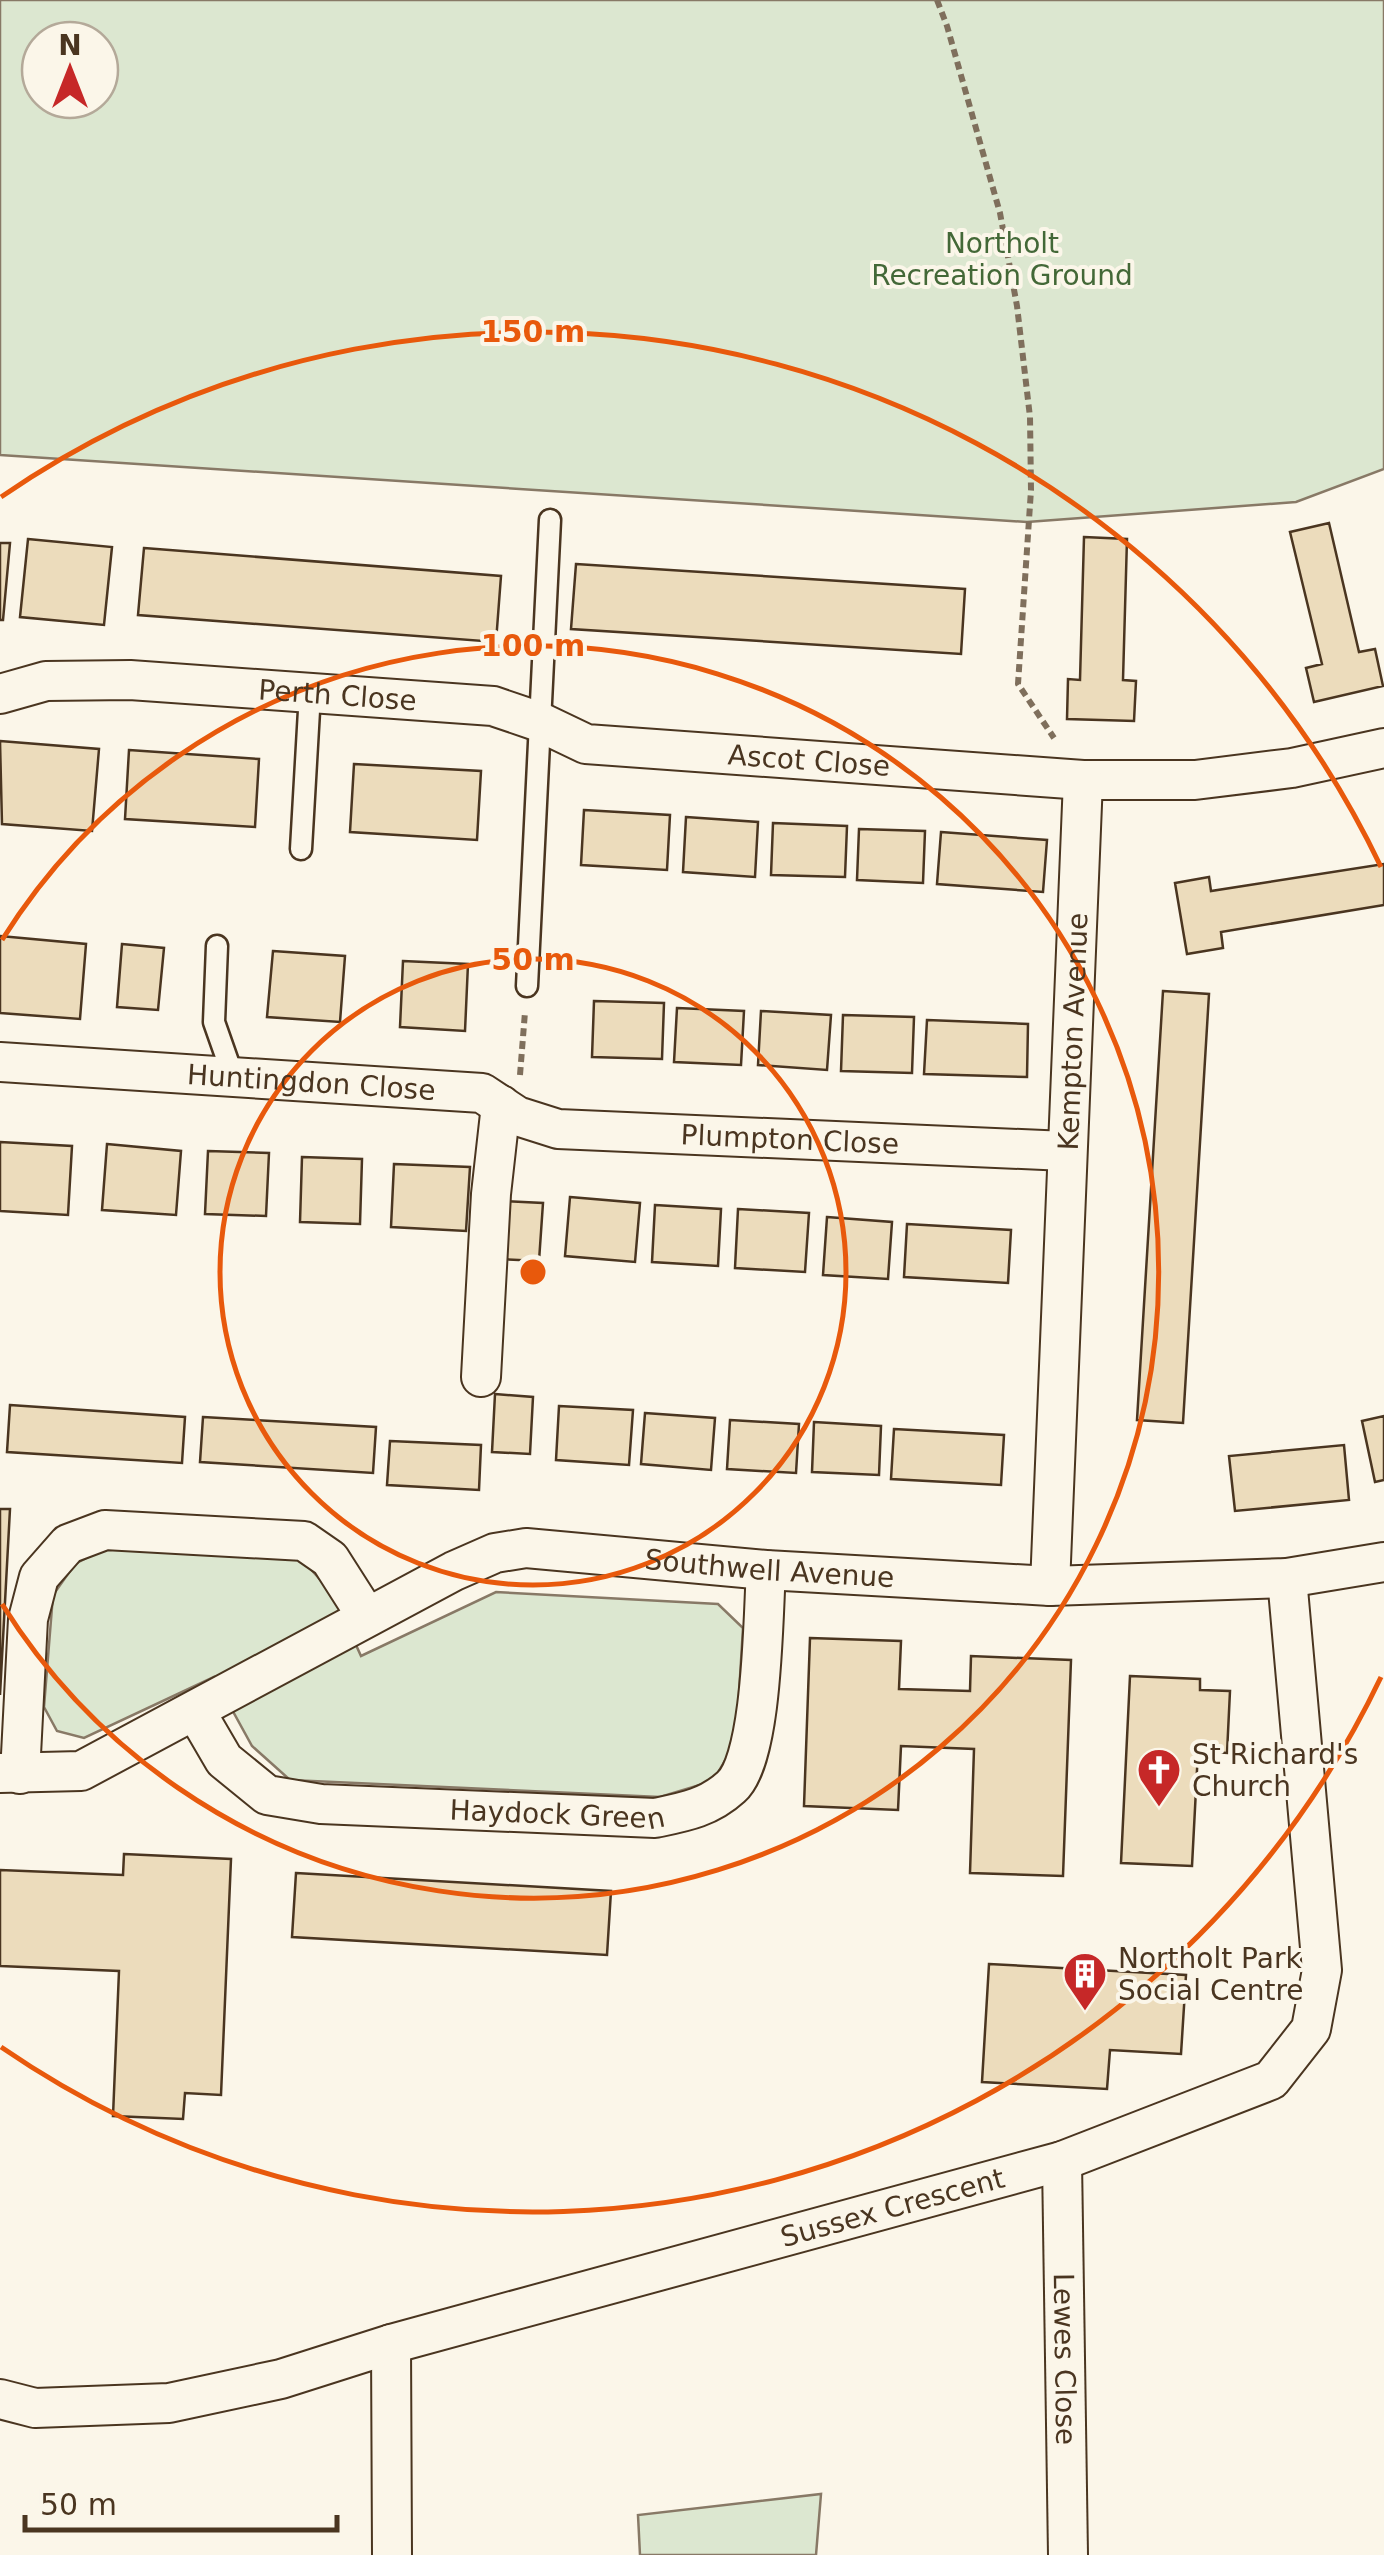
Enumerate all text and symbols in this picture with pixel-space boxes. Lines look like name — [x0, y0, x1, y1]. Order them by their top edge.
north arrow — [20, 20, 120, 120]
text: N — [58, 29, 82, 62]
park label: Northolt Recreation Ground — [871, 227, 1133, 292]
text: 150 m — [481, 314, 585, 349]
text: 100 m — [481, 628, 585, 663]
street label: Perth Close — [257, 673, 418, 717]
street label: Ascot Close — [727, 738, 891, 782]
street label: Kempton Avenue — [1051, 912, 1094, 1151]
text: 50 m — [491, 942, 575, 977]
street label: Huntingdon Close — [186, 1058, 437, 1106]
street label: Plumpton Close — [680, 1118, 900, 1160]
centre of rings — [515, 1254, 551, 1290]
street label: Southwell Avenue — [644, 1542, 895, 1594]
place label: St Richard's Church — [1192, 1738, 1358, 1803]
church icon: St Richard's Church — [1136, 1747, 1182, 1808]
street label: Haydock Green — [449, 1793, 668, 1836]
place label: Northolt Park Social Centre — [1118, 1942, 1304, 2007]
building icon: Northolt Park Social Centre — [1062, 1951, 1108, 2012]
street label: Sussex Crescent — [777, 2161, 1008, 2253]
street label: Lewes Close — [1047, 2273, 1083, 2445]
scale bar — [25, 2470, 338, 2532]
text: 50 m — [40, 2487, 117, 2522]

